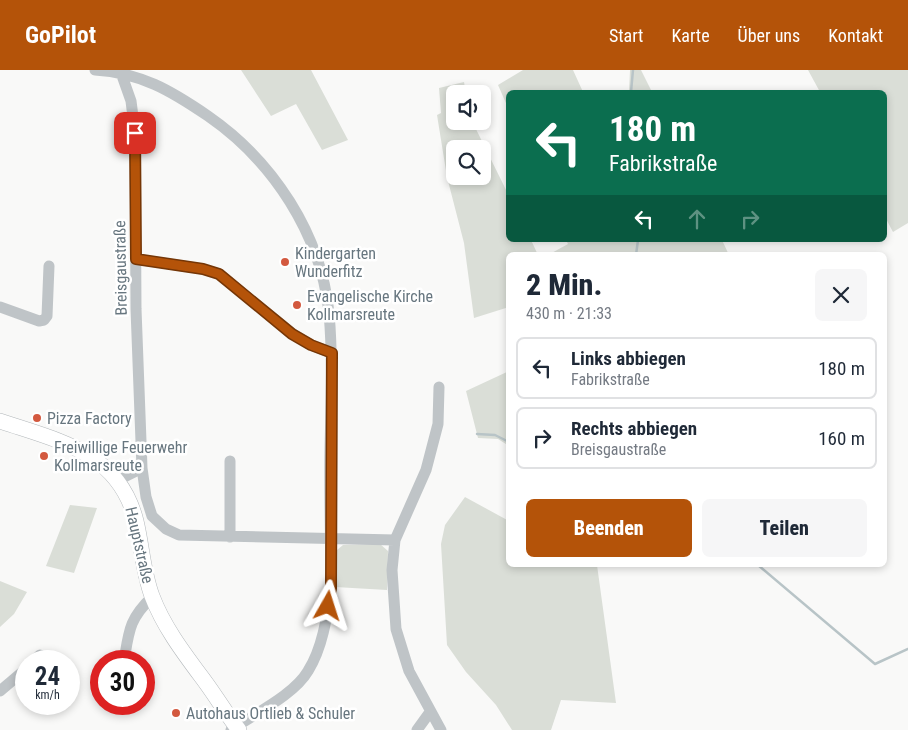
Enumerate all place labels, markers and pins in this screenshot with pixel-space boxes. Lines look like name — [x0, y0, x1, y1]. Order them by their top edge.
pin — [114, 112, 156, 154]
place label: Kindergarten Wunderfitz — [295, 244, 376, 281]
marker: Kindergarten Wunderfitz — [279, 256, 291, 268]
place label: Evangelische Kirche Kollmarsreute — [307, 287, 433, 324]
marker: Evangelische Kirche Kollmarsreute — [291, 299, 303, 311]
place label: Pizza Factory — [47, 409, 132, 428]
marker: Pizza Factory — [31, 412, 43, 424]
place label: Freiwillige Feuerwehr Kollmarsreute — [54, 438, 187, 475]
marker: Freiwillige Feuerwehr Kollmarsreute — [38, 450, 50, 462]
place label: Autohaus Ortlieb & Schuler — [186, 704, 355, 723]
marker: Autohaus Ortlieb & Schuler — [170, 707, 182, 719]

